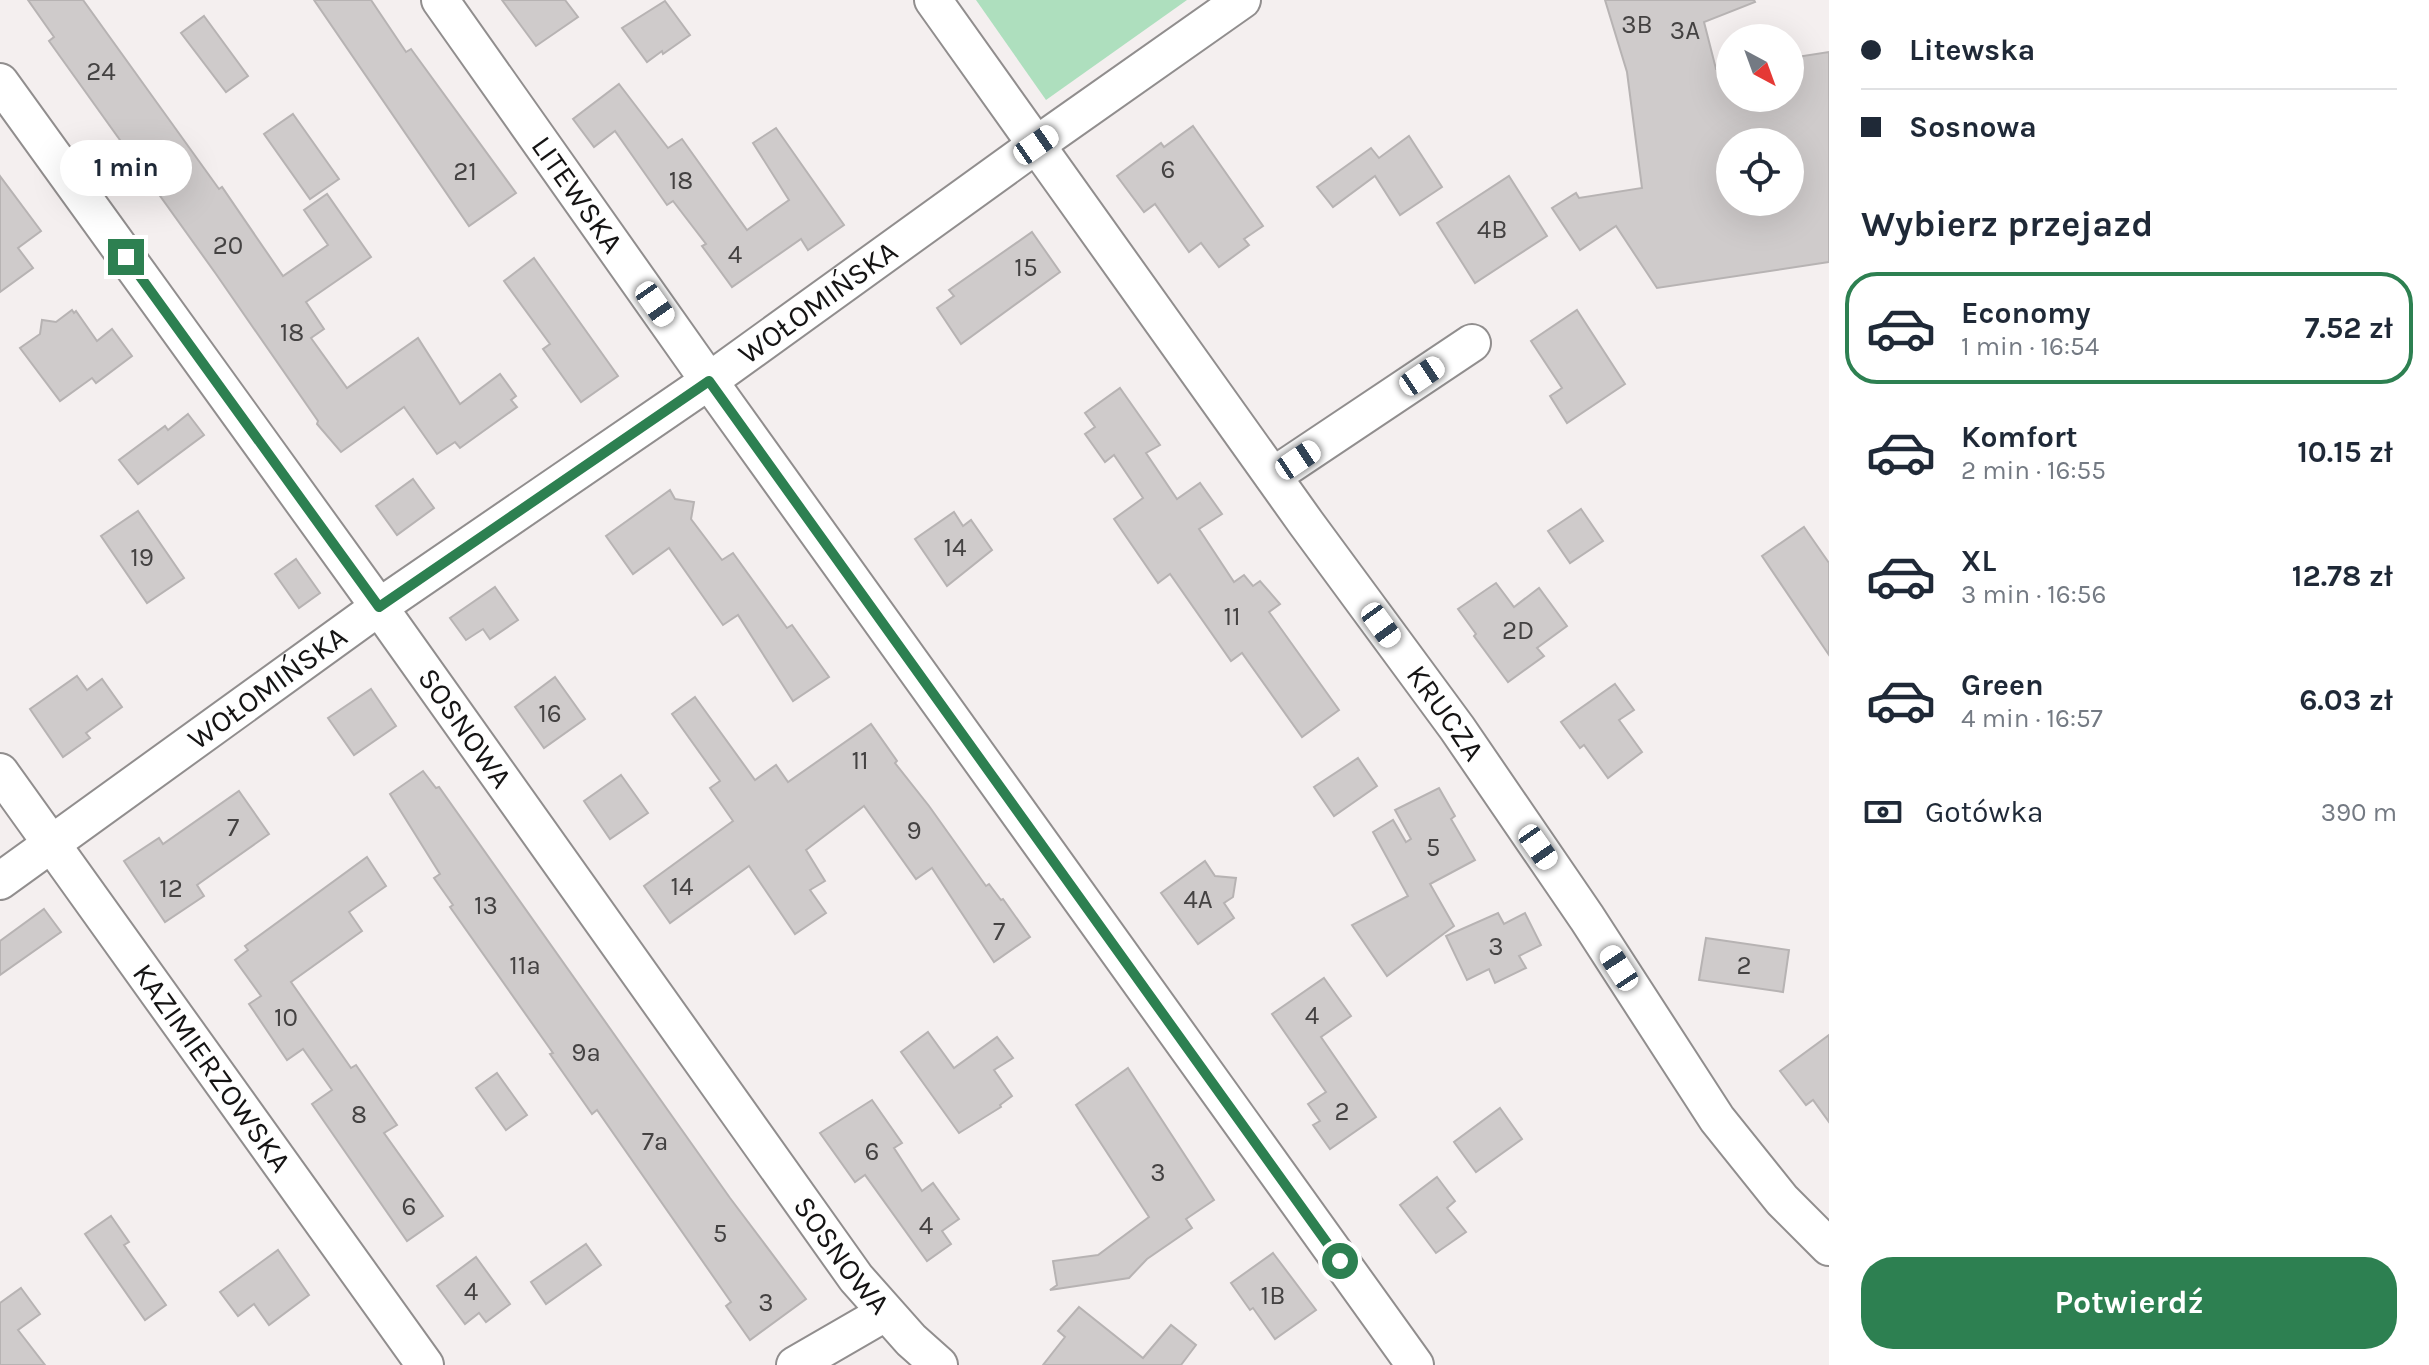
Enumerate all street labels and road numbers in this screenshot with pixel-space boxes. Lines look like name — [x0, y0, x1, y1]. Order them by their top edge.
street label: LITEWSKA — [524, 129, 631, 260]
street label: WOŁOMIŃSKA — [731, 233, 905, 372]
street label: WOŁOMIŃSKA — [181, 618, 354, 757]
street label: KRUCZA — [1399, 658, 1492, 768]
street label: SOSNOWA — [410, 661, 520, 795]
street label: KAZIMIERZOWSKA — [125, 956, 299, 1179]
street label: SOSNOWA — [786, 1189, 898, 1322]

